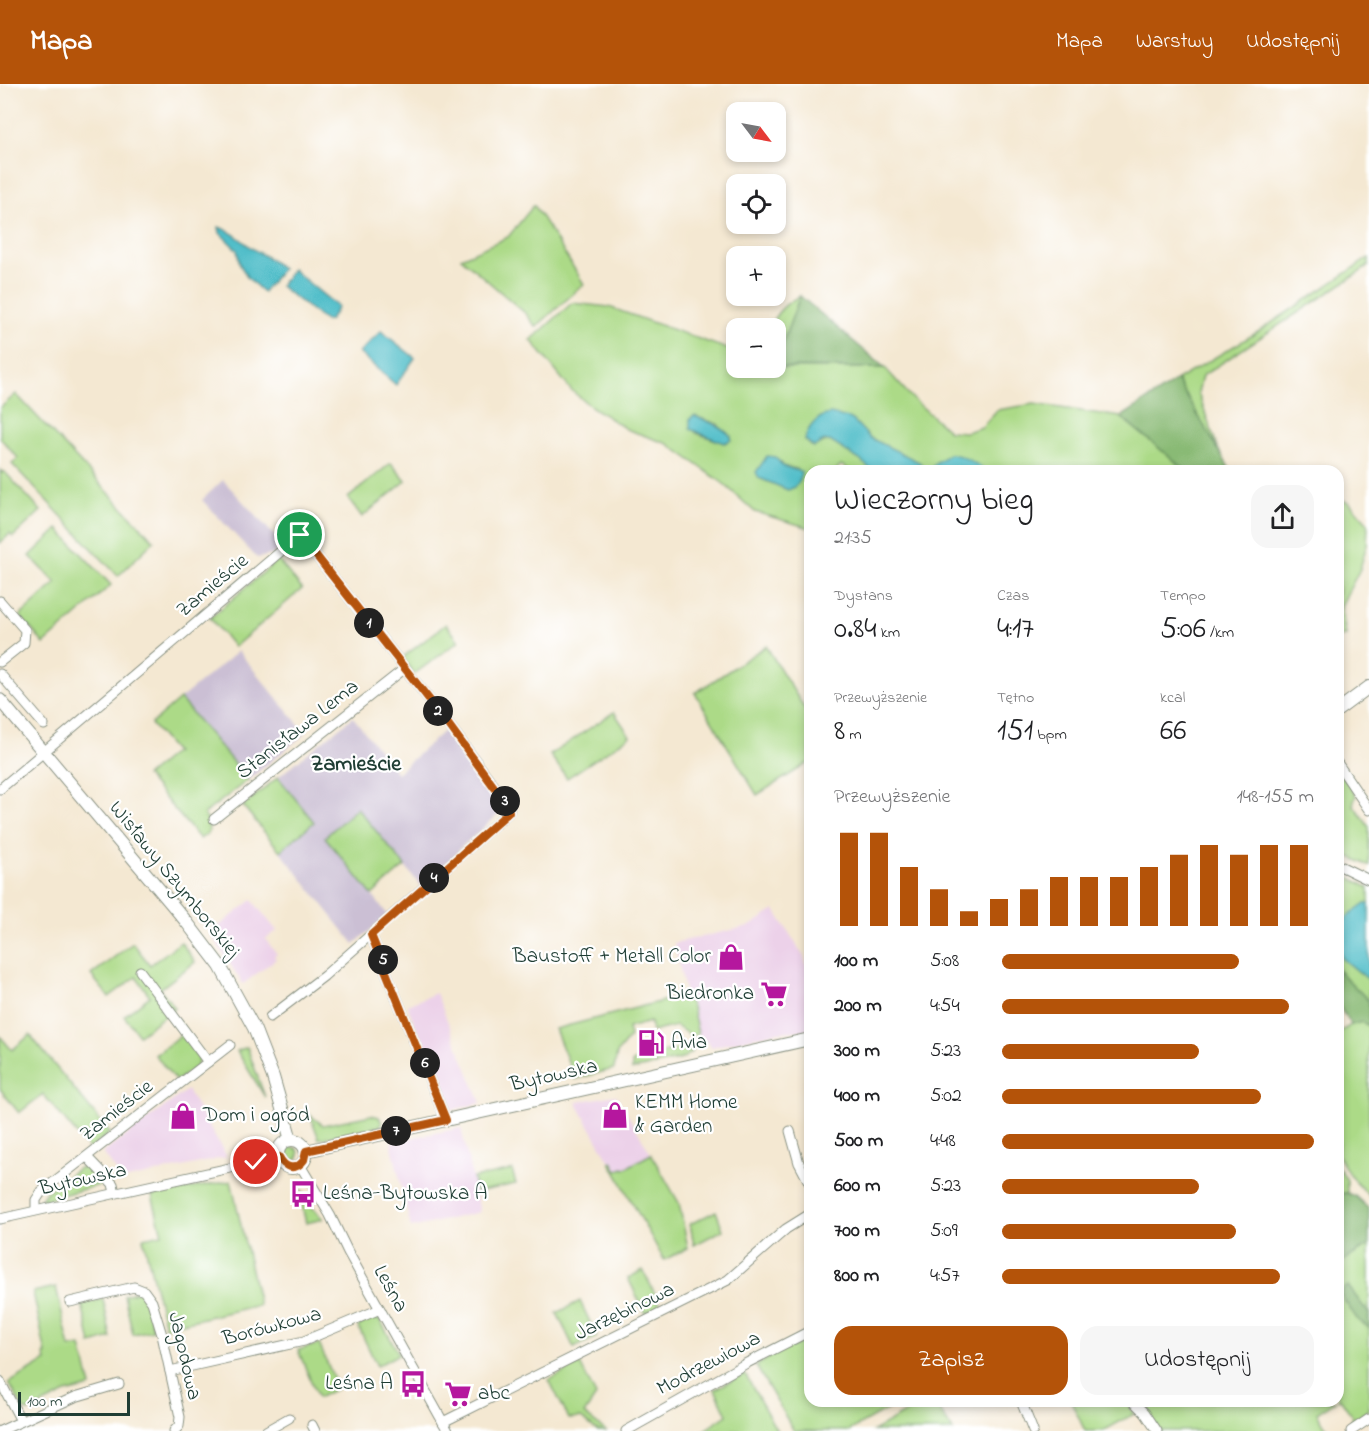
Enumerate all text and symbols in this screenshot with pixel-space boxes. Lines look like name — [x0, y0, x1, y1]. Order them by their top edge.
text: Mapa — [30, 22, 92, 63]
text: Mapa — [1056, 27, 1103, 57]
text: Warstwy — [1136, 27, 1213, 57]
text: Udostępnij — [1246, 27, 1339, 57]
north arrow — [726, 102, 786, 162]
map controls — [726, 102, 786, 378]
button: locate — [726, 174, 786, 234]
button: + — [726, 246, 786, 306]
button: − — [726, 318, 786, 378]
text: Wieczorny bieg — [834, 477, 1034, 525]
button: share — [1251, 485, 1314, 548]
pin — [274, 509, 325, 560]
icon: arrive — [283, 518, 316, 551]
text: 21:35 — [834, 524, 872, 553]
street label: Zamieście — [170, 547, 256, 625]
text: Dystans — [834, 584, 893, 608]
text: Czas — [997, 584, 1029, 608]
text: Tempo — [1160, 584, 1206, 608]
pin: 1 — [354, 608, 384, 638]
text: 0.84 — [834, 608, 877, 652]
text: 4:17 — [997, 608, 1034, 652]
text: 5:06 — [1160, 608, 1206, 652]
text: 1 — [366, 611, 372, 635]
text: km — [877, 621, 900, 645]
text: /km — [1206, 621, 1234, 645]
street label: Stanisława Lema — [230, 673, 366, 787]
text: Przewyższenie — [834, 686, 927, 710]
text: Tętno — [997, 686, 1034, 710]
text: kcal — [1160, 686, 1185, 710]
pin: 2 — [423, 696, 453, 726]
text: 2 — [434, 699, 442, 723]
text: 8 — [834, 710, 845, 754]
text: 151 — [997, 710, 1033, 754]
text: 66 — [1160, 710, 1186, 754]
text: m — [845, 723, 862, 747]
text: bpm — [1033, 723, 1067, 747]
district label: Zamieście — [311, 749, 402, 781]
text: Przewyższenie — [834, 783, 950, 812]
text: 148–155 m — [1236, 783, 1314, 812]
pin: 3 — [490, 786, 520, 816]
text: 3 — [502, 789, 508, 813]
street label: Wisławy Szymborskiej — [100, 795, 247, 967]
pin: 4 — [419, 863, 449, 893]
text: 4 — [431, 866, 437, 890]
place label: Baustoff + Metall Color — [512, 942, 711, 972]
shop icon: Baustoff + Metall Color — [716, 942, 746, 972]
pin: 5 — [368, 945, 398, 975]
text: 100 m — [834, 947, 878, 976]
text: 5:08 — [930, 947, 959, 976]
text: 5 — [378, 948, 388, 972]
place label: Biedronka — [666, 979, 754, 1009]
supermarket icon: Biedronka — [759, 979, 789, 1009]
text: 200 m — [834, 992, 882, 1021]
text: 4:54 — [930, 992, 960, 1021]
fuel station icon: Avia — [636, 1028, 666, 1058]
place label: Avia — [671, 1028, 707, 1058]
text: 300 m — [834, 1037, 880, 1066]
text: 5:23 — [930, 1037, 961, 1066]
pin: 6 — [410, 1048, 440, 1078]
text: 6 — [421, 1051, 429, 1075]
street label: Bytowska — [506, 1051, 601, 1103]
street label: Zamieście — [74, 1072, 161, 1149]
text: 400 m — [834, 1082, 880, 1111]
text: 5:02 — [930, 1082, 962, 1111]
place label: KEMM Home & Garden — [635, 1088, 738, 1142]
shop icon: KEMM Home & Garden — [600, 1100, 630, 1130]
shop icon: Dom i ogród — [168, 1101, 198, 1131]
place label: Dom i ogród — [202, 1101, 310, 1133]
pin: 7 — [381, 1116, 411, 1146]
text: 7 — [393, 1119, 399, 1143]
text: 500 m — [834, 1127, 883, 1156]
text: 4:48 — [930, 1127, 956, 1156]
pin — [230, 1136, 281, 1187]
icon: check — [239, 1145, 272, 1178]
street label: Bytowska — [35, 1155, 130, 1207]
text: 600 m — [834, 1172, 881, 1201]
text: 5:23 — [930, 1172, 961, 1201]
bus stop icon: Leśna-Bytowska A — [288, 1179, 318, 1209]
place label: Leśna-Bytowska A — [323, 1179, 487, 1211]
text: 700 m — [834, 1217, 880, 1246]
text: 5:09 — [930, 1217, 958, 1246]
street label: Leśna — [365, 1260, 415, 1318]
text: 800 m — [834, 1262, 879, 1291]
text: 4:57 — [930, 1262, 960, 1291]
street label: Jarzębinowa — [570, 1275, 680, 1349]
street label: Borówkowa — [218, 1299, 325, 1355]
street label: Jagodowa — [157, 1309, 209, 1404]
street label: Modrzewiowa — [652, 1324, 766, 1404]
button: Zapisz — [834, 1326, 1068, 1395]
button: Udostępnij — [1080, 1326, 1314, 1395]
place label: Leśna A — [325, 1369, 393, 1399]
bus stop icon: Leśna A — [398, 1369, 428, 1399]
supermarket icon: abc — [443, 1379, 473, 1409]
place label: abc — [478, 1379, 510, 1409]
scale bar — [18, 1389, 130, 1416]
text: 100 m — [27, 1390, 62, 1414]

